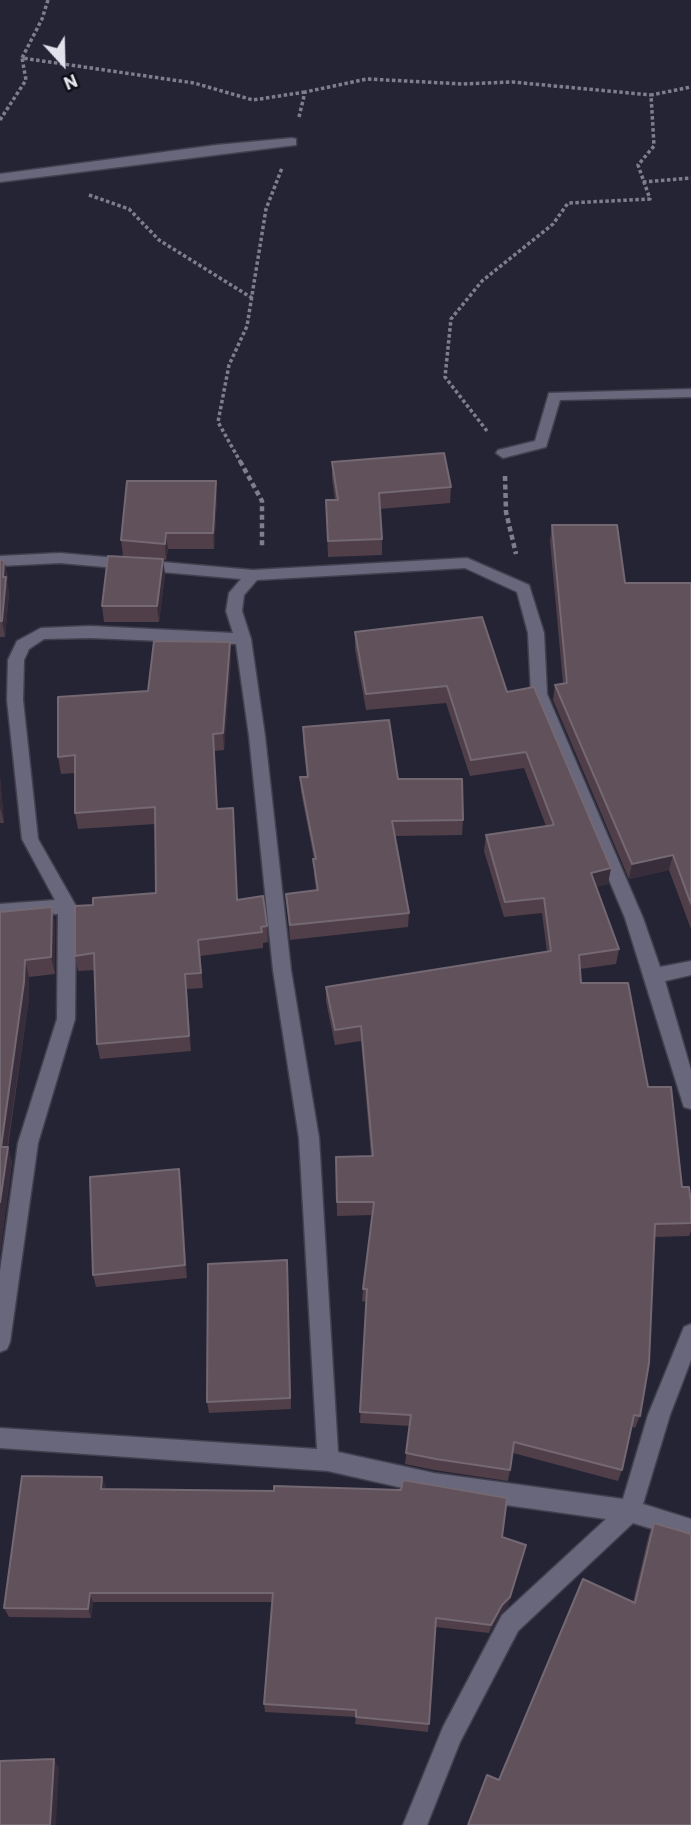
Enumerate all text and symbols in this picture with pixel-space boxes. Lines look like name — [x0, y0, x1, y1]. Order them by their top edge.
north arrow — [28, 28, 98, 98]
text: N — [61, 70, 81, 96]

